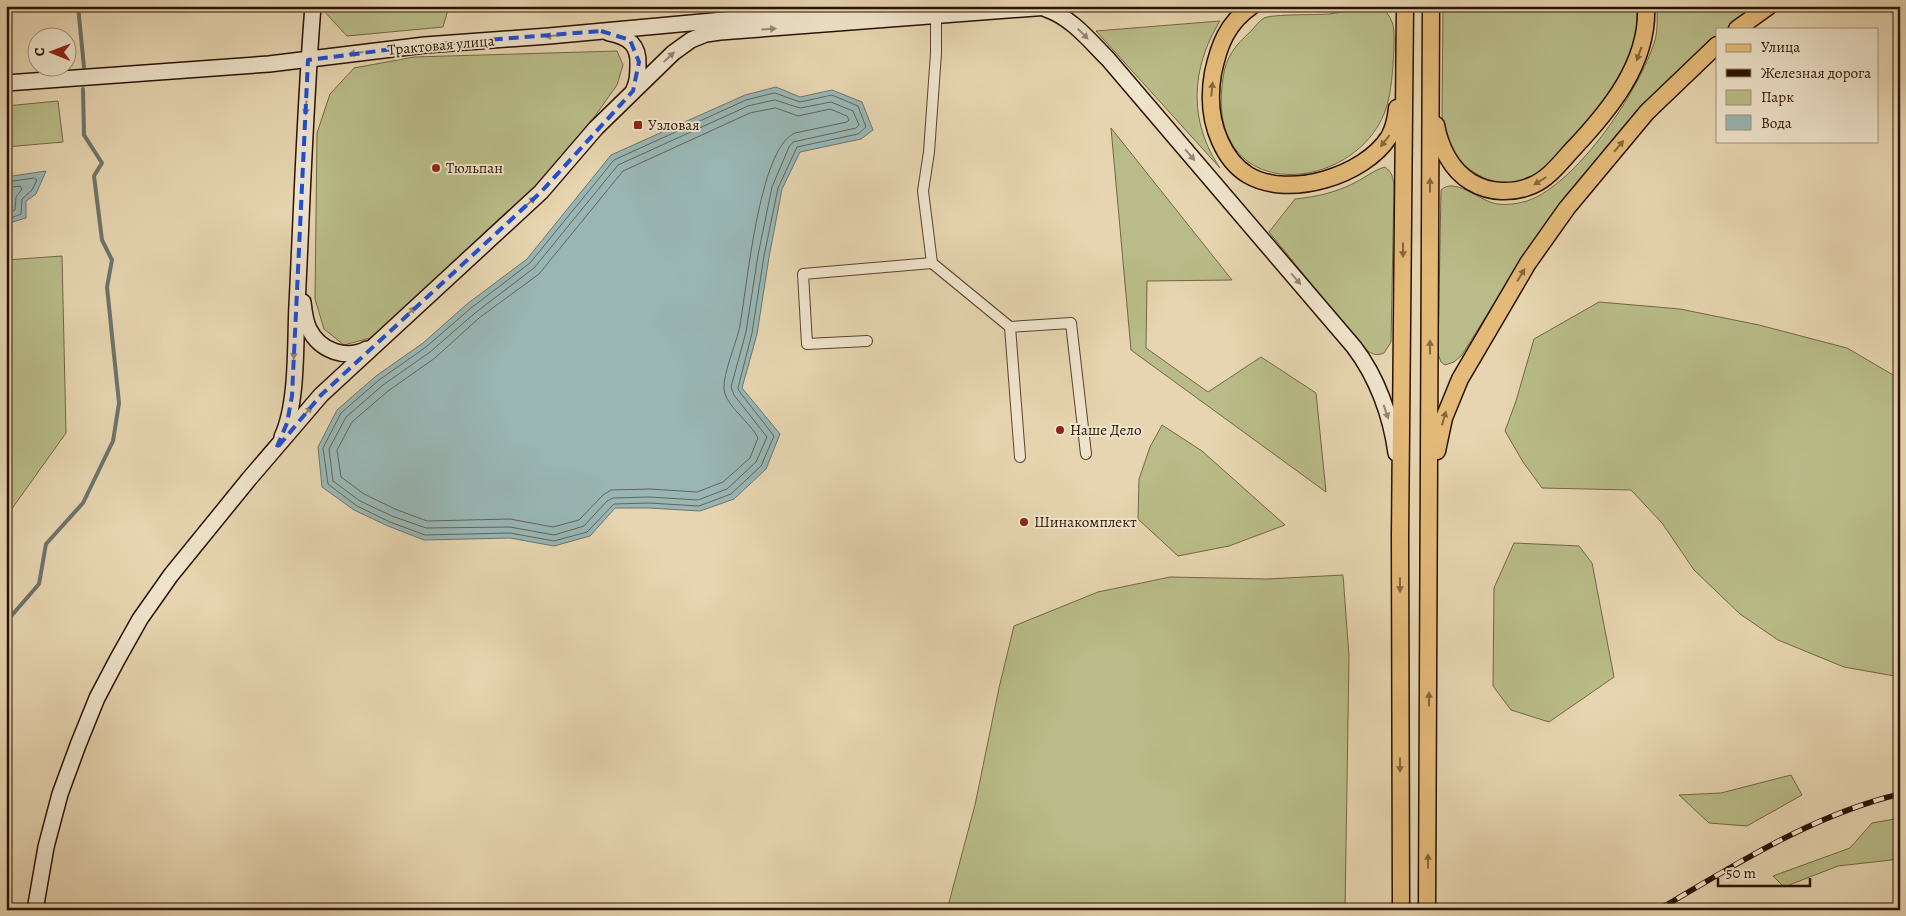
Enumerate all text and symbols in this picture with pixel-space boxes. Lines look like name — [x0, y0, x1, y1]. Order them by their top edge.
one-way arrow — [761, 24, 777, 32]
one-way arrow — [1077, 27, 1089, 39]
north arrow — [28, 28, 78, 78]
legend — [1716, 28, 1878, 142]
street label: Трактовая улица — [387, 30, 495, 60]
one-way arrow — [544, 32, 560, 40]
text: Улица — [1761, 37, 1800, 57]
text: С — [30, 47, 49, 56]
one-way arrow — [1635, 47, 1643, 62]
one-way arrow — [347, 50, 363, 58]
one-way arrow — [662, 51, 674, 63]
text: Железная дорога — [1761, 63, 1871, 83]
one-way arrow — [1208, 80, 1216, 96]
text: Парк — [1761, 87, 1794, 107]
one-way arrow — [301, 100, 309, 116]
text: Вода — [1761, 113, 1792, 133]
place label: Узловая — [648, 115, 699, 135]
marker: Узловая — [632, 119, 644, 131]
one-way arrow — [1379, 135, 1390, 148]
one-way arrow — [1613, 140, 1624, 153]
one-way arrow — [1185, 149, 1196, 162]
place label: Тюльпан — [446, 158, 503, 178]
marker: Тюльпан — [430, 162, 442, 174]
one-way arrow — [1426, 176, 1434, 192]
one-way arrow — [1534, 176, 1547, 185]
one-way arrow — [524, 196, 536, 208]
one-way arrow — [1399, 242, 1407, 258]
one-way arrow — [1516, 269, 1525, 282]
one-way arrow — [1290, 273, 1301, 285]
one-way arrow — [404, 306, 416, 318]
one-way arrow — [1426, 339, 1434, 355]
one-way arrow — [290, 344, 298, 360]
one-way arrow — [1382, 405, 1390, 420]
one-way arrow — [301, 406, 312, 418]
one-way arrow — [1441, 411, 1449, 426]
place label: Наше Дело — [1070, 420, 1141, 440]
marker: Наше Дело — [1054, 424, 1066, 436]
place label: Шинакомплект — [1034, 512, 1137, 532]
marker: Шинакомплект — [1018, 516, 1030, 528]
one-way arrow — [1396, 577, 1404, 593]
one-way arrow — [1425, 690, 1433, 706]
one-way arrow — [1396, 757, 1404, 773]
one-way arrow — [1424, 853, 1432, 869]
scale bar — [1718, 856, 1811, 888]
text: 50 m — [1726, 863, 1756, 883]

